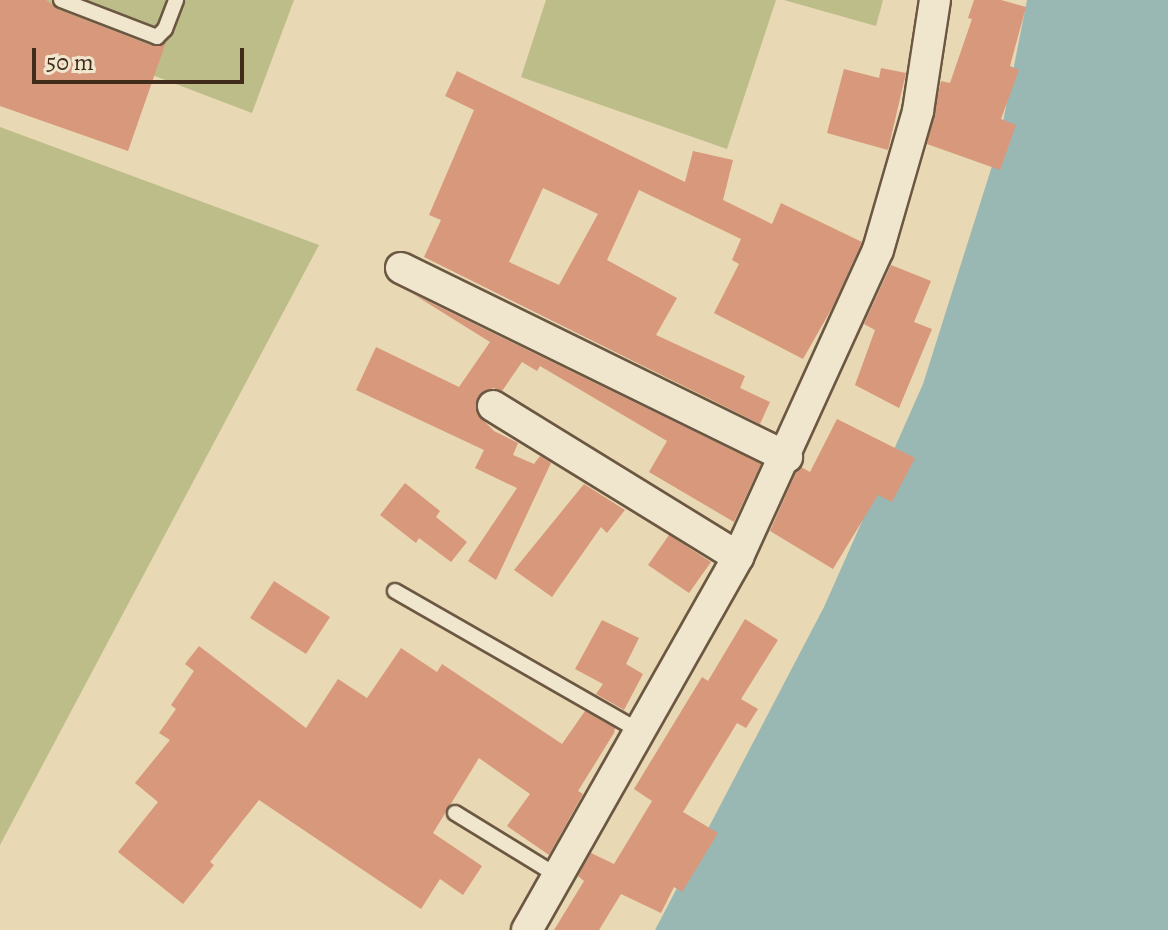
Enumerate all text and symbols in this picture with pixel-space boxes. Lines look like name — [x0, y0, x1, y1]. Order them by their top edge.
scale bar — [36, 32, 248, 82]
text: 50 m — [46, 46, 94, 78]

